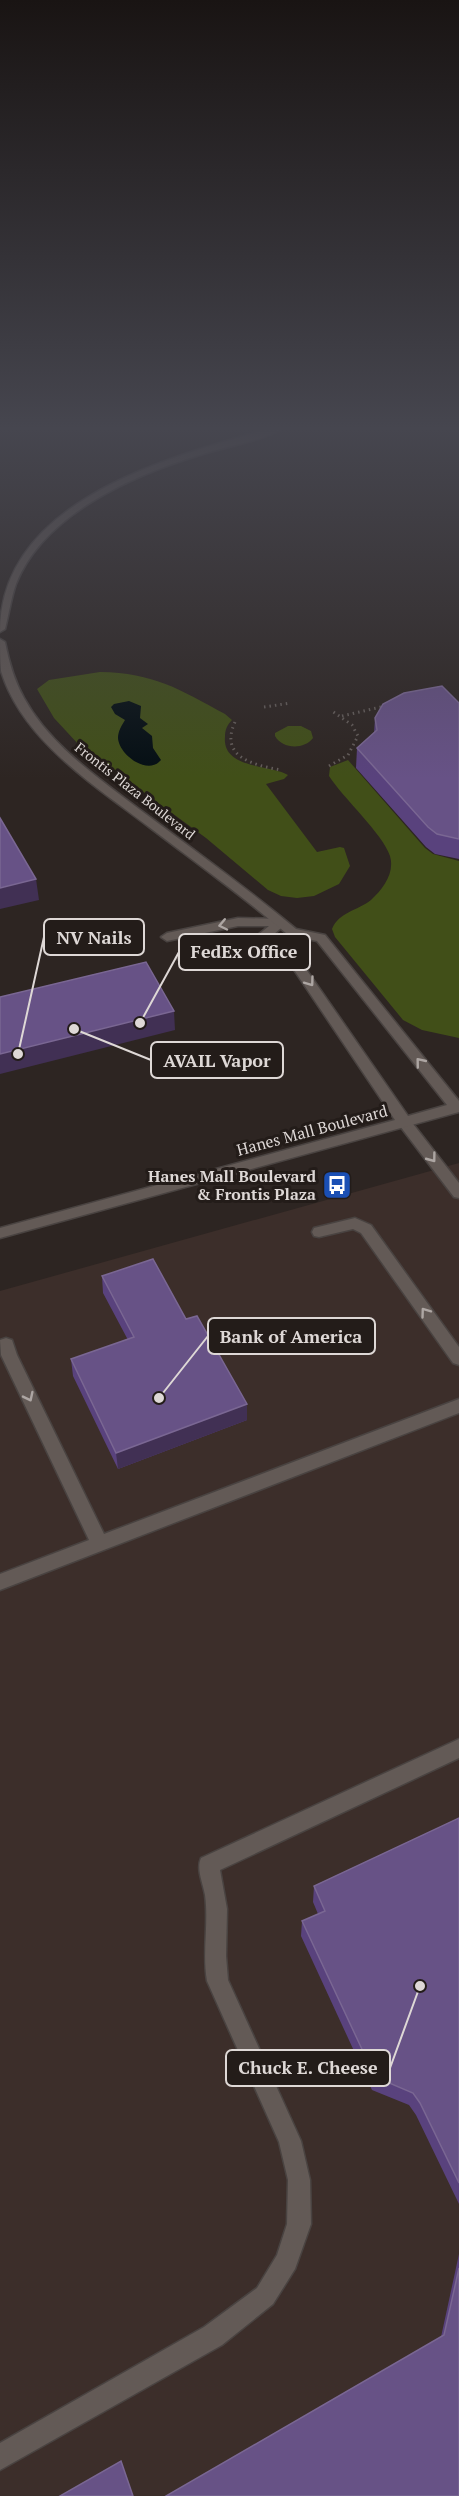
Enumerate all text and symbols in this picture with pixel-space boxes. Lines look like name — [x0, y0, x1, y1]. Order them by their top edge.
street label: Frontis Plaza Boulevard — [71, 738, 199, 844]
one-way arrow — [219, 918, 229, 931]
callout: NV Nails — [44, 919, 144, 955]
text: NV Nails — [56, 925, 132, 949]
callout: FedEx Office — [179, 934, 310, 970]
text: FedEx Office — [191, 939, 298, 963]
one-way arrow — [303, 976, 314, 987]
callout: AVAIL Vapor — [151, 1042, 283, 1078]
text: AVAIL Vapor — [163, 1048, 271, 1072]
one-way arrow — [417, 1058, 428, 1069]
street label: Hanes Mall Boulevard — [234, 1099, 390, 1161]
one-way arrow — [425, 1152, 436, 1163]
place label: Hanes Mall Boulevard & Frontis Plaza — [148, 1165, 316, 1205]
bus stop icon: Hanes Mall Boulevard & Frontis Plaza — [321, 1169, 353, 1201]
one-way arrow — [421, 1307, 432, 1318]
callout: Bank of America — [208, 1318, 375, 1354]
text: Bank of America — [220, 1324, 362, 1348]
one-way arrow — [22, 1391, 34, 1402]
callout: Chuck E. Cheese — [226, 2050, 390, 2086]
text: Chuck E. Cheese — [238, 2055, 378, 2079]

